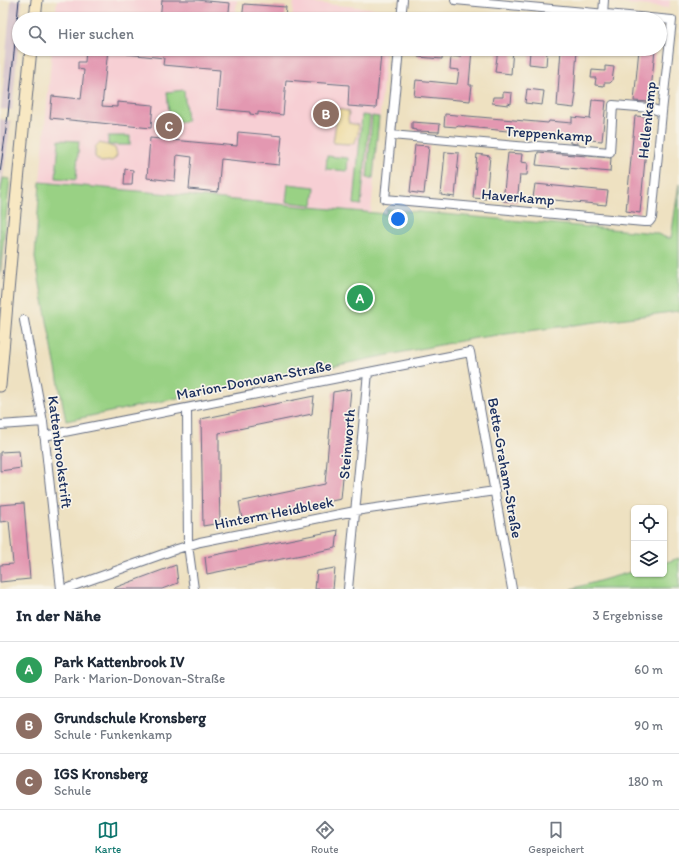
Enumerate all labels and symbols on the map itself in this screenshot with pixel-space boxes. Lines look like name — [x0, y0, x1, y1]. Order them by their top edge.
street label: Hellenkamp — [634, 81, 660, 159]
pin: B — [313, 99, 339, 129]
pin: C — [156, 111, 182, 141]
street label: Treppenkamp — [505, 122, 593, 146]
street label: Haverkamp — [481, 185, 555, 209]
your location — [388, 209, 408, 229]
pin: A — [347, 283, 373, 313]
street label: Marion-Donovan-Straße — [175, 356, 333, 404]
street label: Kattenbrookstrift — [44, 395, 76, 509]
street label: Bette-Graham-Straße — [484, 396, 526, 540]
street label: Steinworth — [335, 408, 359, 480]
street label: Hinterm Heidbleek — [213, 493, 335, 533]

